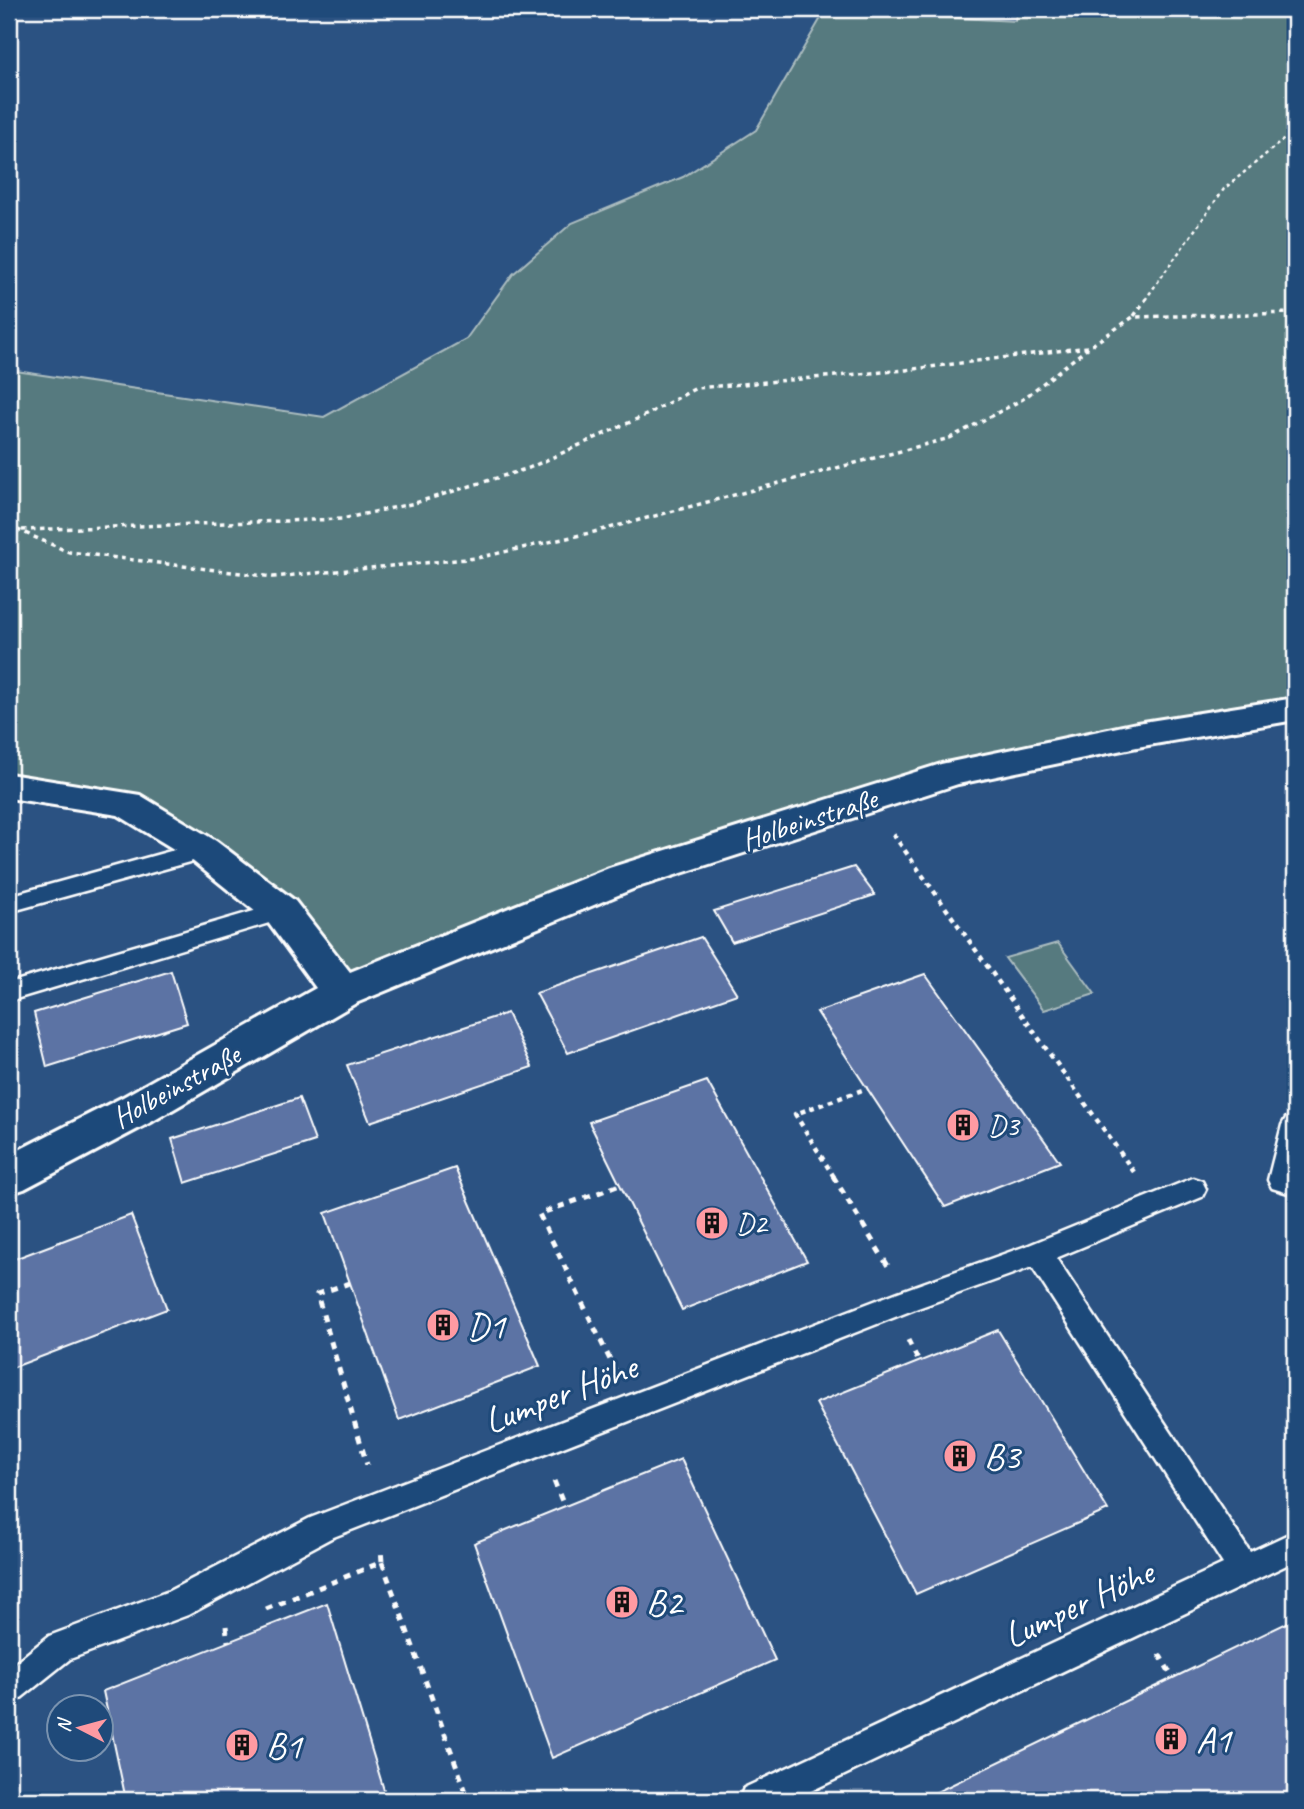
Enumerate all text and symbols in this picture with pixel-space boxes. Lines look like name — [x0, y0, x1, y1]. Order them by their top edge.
street label: Holbeinstraße — [736, 779, 884, 859]
street label: Holbeinstraße — [105, 1034, 248, 1137]
building icon: D3 — [944, 1106, 982, 1144]
place label: D3 — [988, 1106, 1021, 1144]
building icon: D2 — [693, 1204, 731, 1242]
place label: D2 — [736, 1204, 769, 1242]
place label: D1 — [467, 1302, 507, 1349]
building icon: D1 — [424, 1306, 462, 1344]
street label: Lumper Höhe — [477, 1342, 646, 1444]
place label: B3 — [984, 1433, 1022, 1480]
building icon: B3 — [941, 1437, 979, 1475]
street label: Lumper Höhe — [996, 1547, 1163, 1659]
place label: B2 — [646, 1579, 685, 1626]
building icon: B2 — [603, 1583, 641, 1621]
north arrow — [46, 1694, 116, 1764]
text: N — [52, 1716, 77, 1733]
place label: A1 — [1196, 1716, 1234, 1763]
building icon: A1 — [1152, 1720, 1190, 1758]
place label: B1 — [266, 1722, 304, 1769]
building icon: B1 — [223, 1726, 261, 1764]

